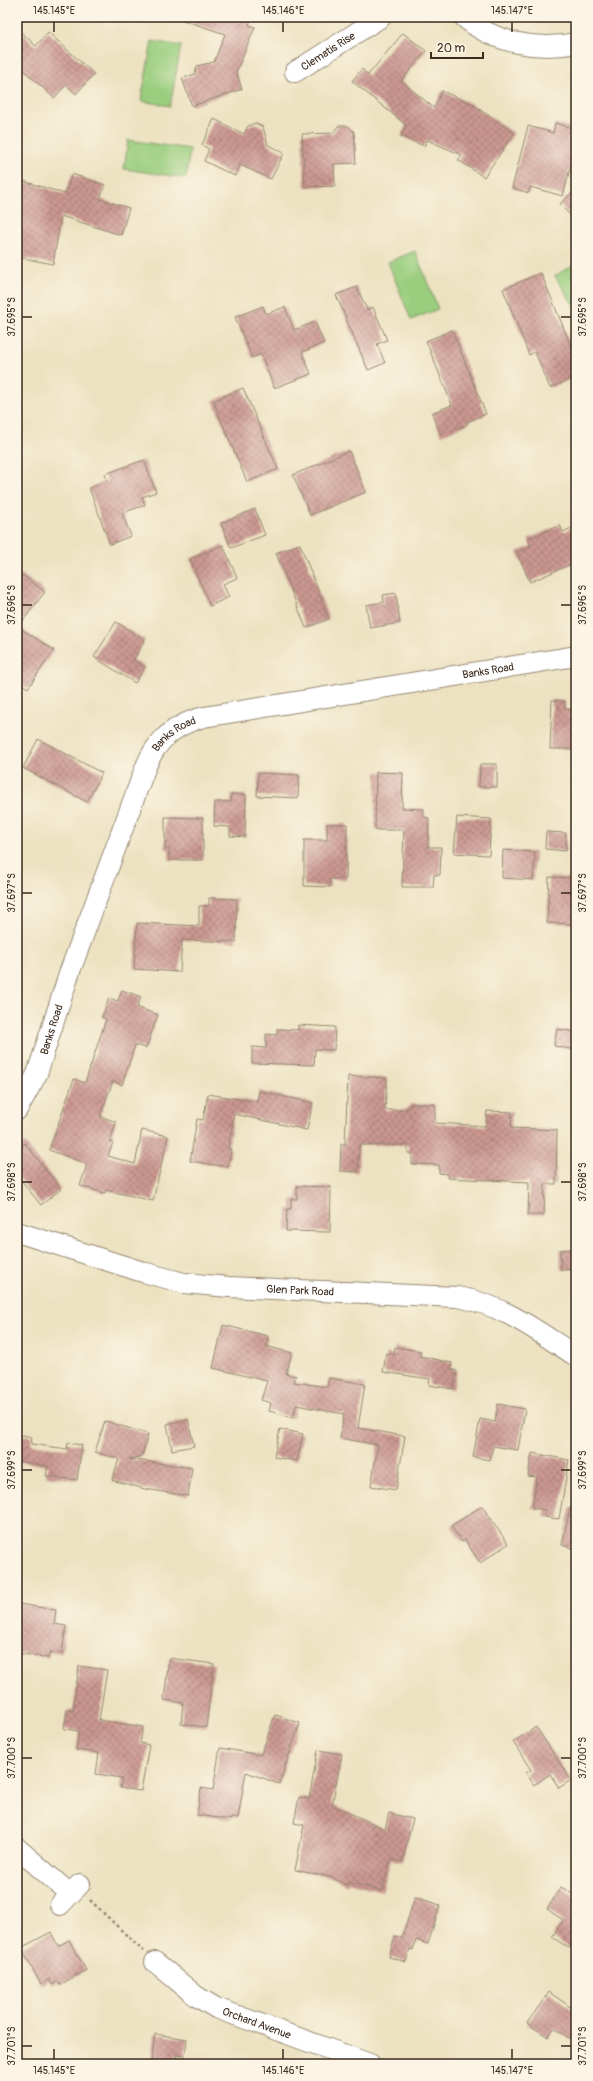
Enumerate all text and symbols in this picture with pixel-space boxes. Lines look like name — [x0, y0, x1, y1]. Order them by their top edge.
text: 145.145°E — [33, 5, 75, 17]
text: 145.146°E — [262, 5, 304, 17]
text: 145.147°E — [491, 5, 533, 17]
street label: Clematis Rise — [298, 29, 358, 73]
scale bar — [431, 34, 483, 60]
text: 20 m — [437, 41, 466, 56]
text: 37.695°S — [6, 297, 18, 337]
text: 37.695°S — [577, 297, 589, 337]
text: 37.696°S — [6, 585, 18, 625]
text: 37.696°S — [577, 585, 589, 625]
street label: Banks Road — [461, 660, 515, 681]
street label: Banks Road — [149, 713, 197, 754]
text: 37.697°S — [6, 873, 18, 913]
text: 37.697°S — [577, 873, 589, 913]
street label: Banks Road — [37, 1003, 65, 1056]
text: 37.698°S — [6, 1162, 18, 1202]
text: 37.698°S — [577, 1162, 589, 1202]
street label: Glen Park Road — [266, 1282, 334, 1298]
text: 37.699°S — [6, 1450, 18, 1490]
text: 37.699°S — [577, 1450, 589, 1490]
text: 37.700°S — [6, 1737, 18, 1779]
text: 37.700°S — [577, 1737, 589, 1779]
street label: Orchard Avenue — [221, 2004, 293, 2041]
text: 37.701°S — [6, 2026, 18, 2066]
text: 37.701°S — [577, 2026, 589, 2066]
text: 145.145°E — [33, 2065, 75, 2077]
text: 145.146°E — [262, 2065, 304, 2077]
text: 145.147°E — [491, 2065, 533, 2077]

